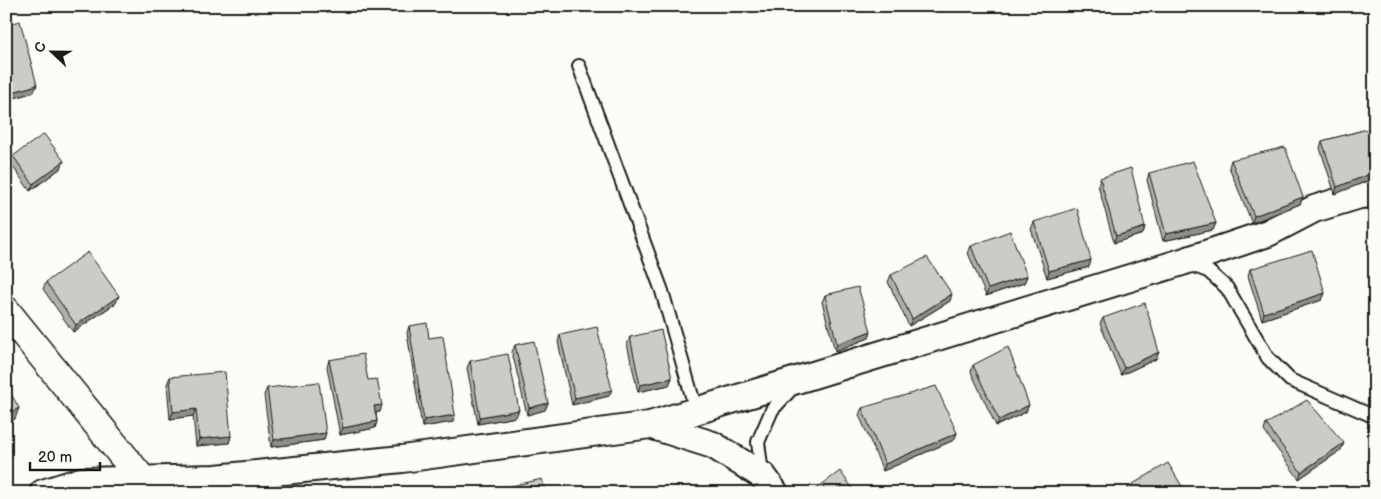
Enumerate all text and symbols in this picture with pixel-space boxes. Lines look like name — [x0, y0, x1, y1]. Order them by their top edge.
north arrow — [28, 28, 78, 78]
text: С — [31, 39, 50, 55]
scale bar — [30, 439, 100, 471]
text: 20 m — [38, 448, 72, 467]

